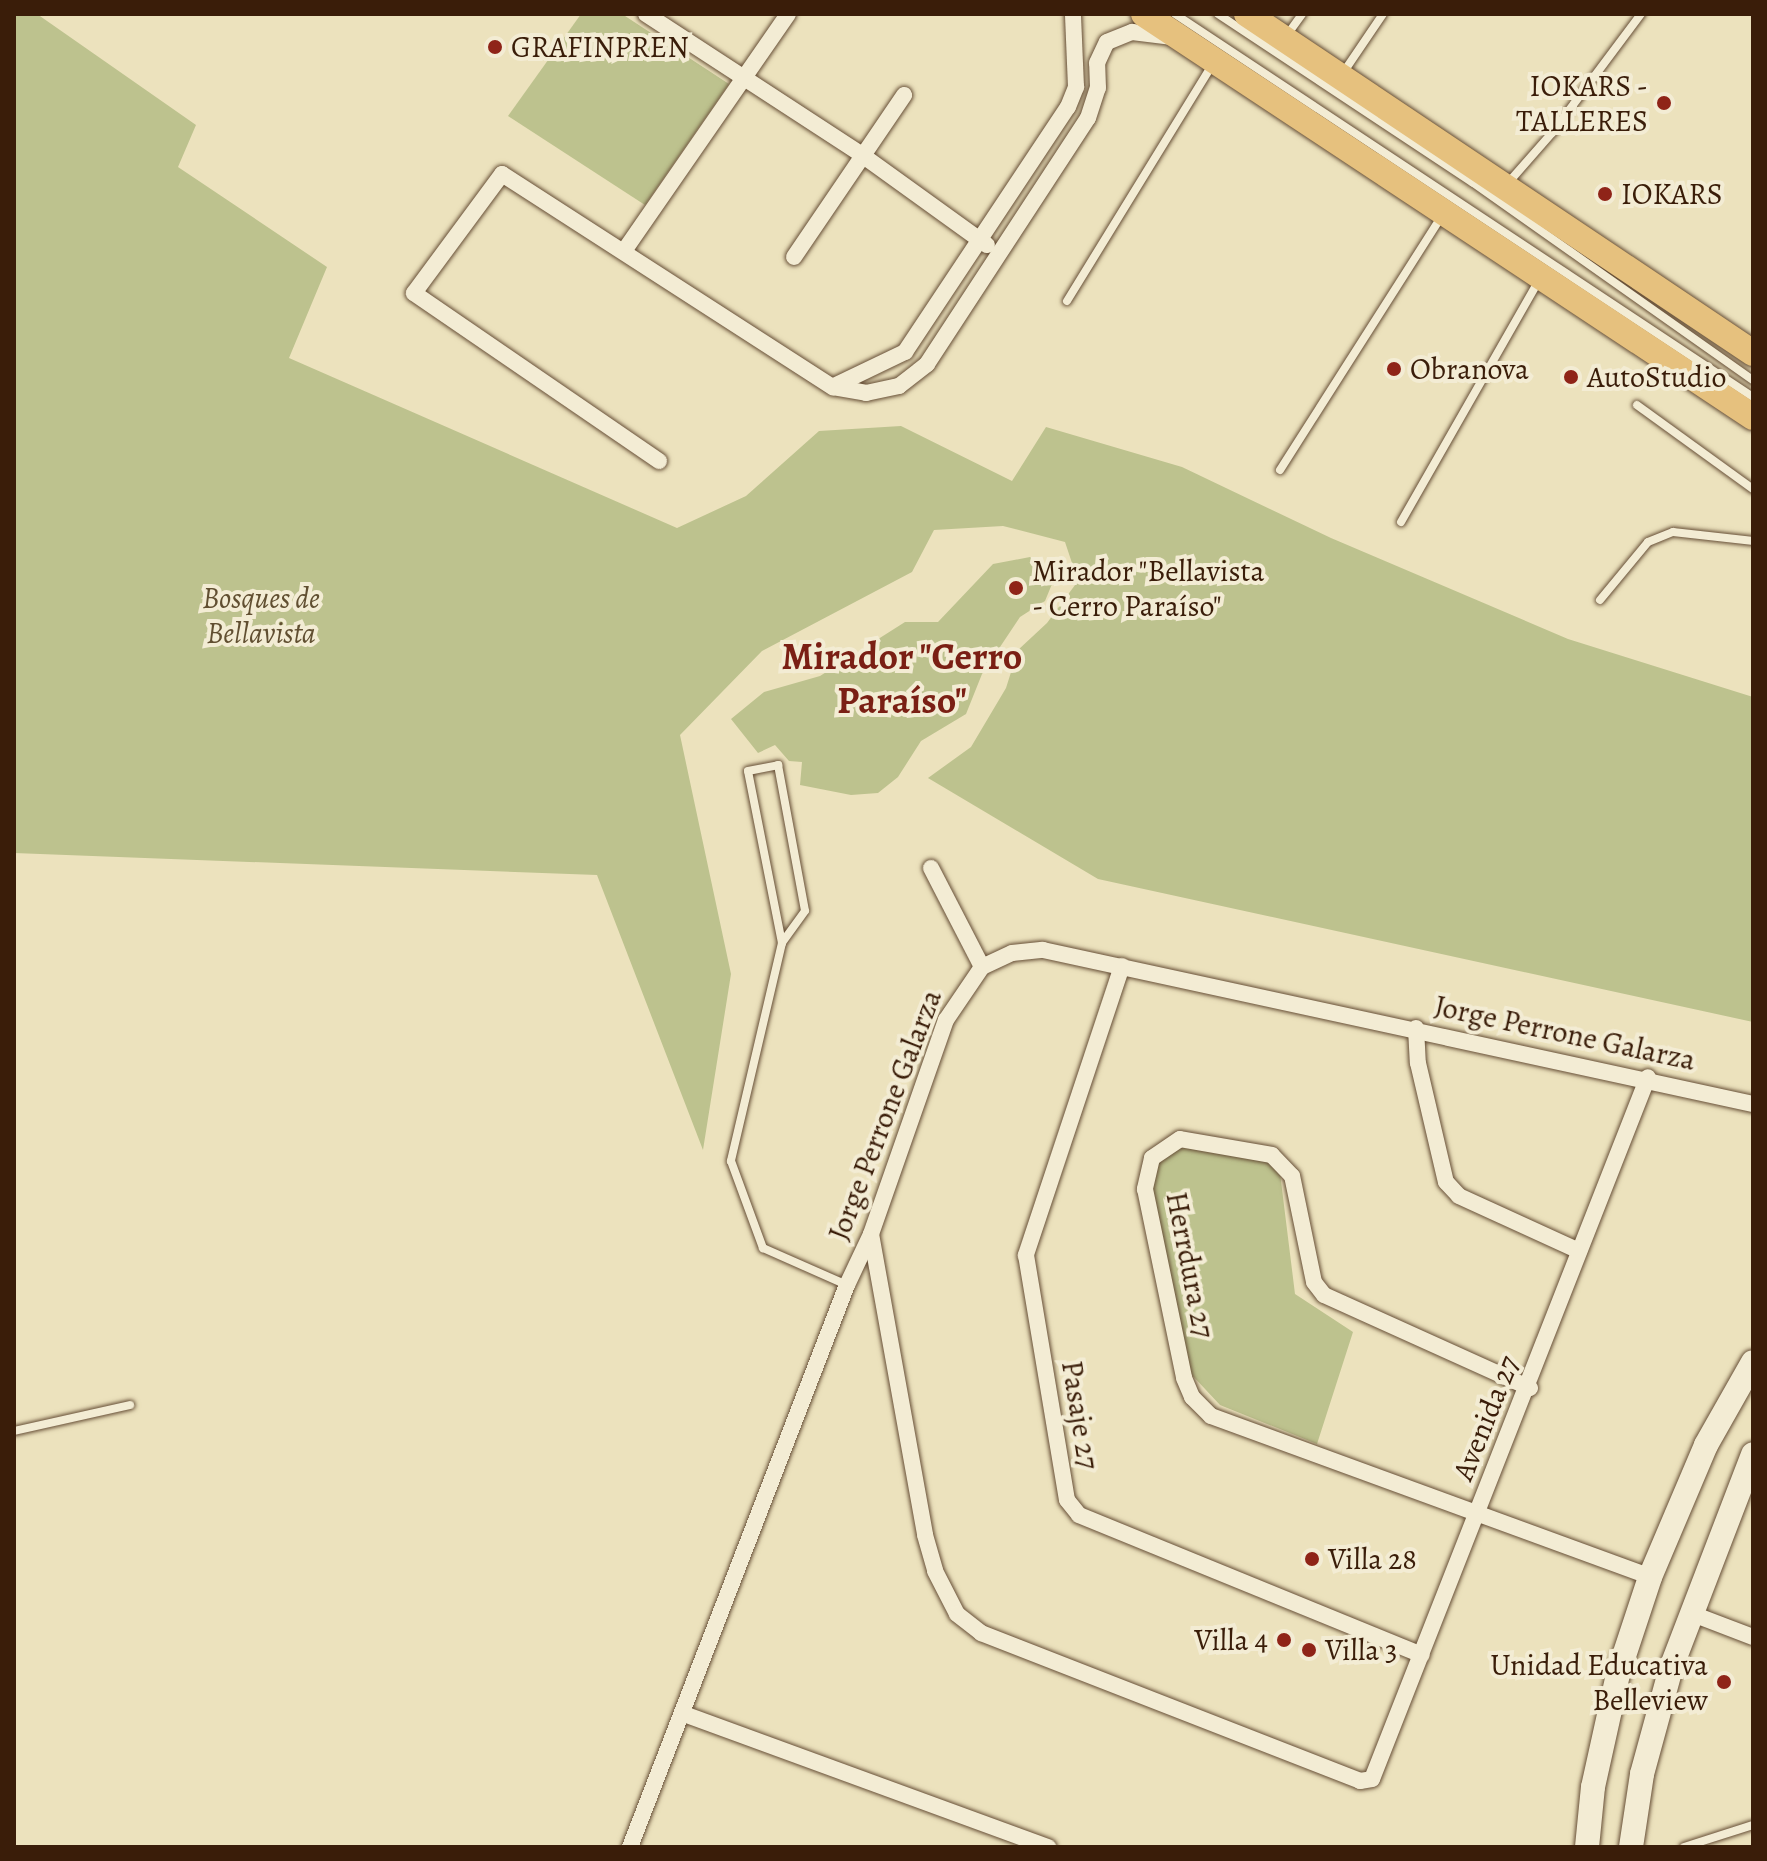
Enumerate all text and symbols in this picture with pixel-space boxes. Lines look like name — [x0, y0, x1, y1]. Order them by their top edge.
place label: GRAFINPREN — [511, 29, 689, 65]
marker: GRAFINPREN — [486, 38, 504, 56]
place label: IOKARS - TALLERES — [1516, 68, 1648, 138]
marker: IOKARS - TALLERES — [1655, 94, 1673, 112]
place label: IOKARS — [1621, 176, 1723, 212]
marker: IOKARS — [1596, 185, 1614, 203]
place label: Obranova — [1410, 351, 1529, 387]
place label: AutoStudio — [1587, 359, 1727, 395]
marker: Obranova — [1385, 360, 1403, 378]
marker: AutoStudio — [1562, 368, 1580, 386]
place label: Mirador "Bellavista - Cerro Paraíso" — [1032, 553, 1265, 624]
marker: Mirador "Bellavista - Cerro Paraíso" — [1007, 579, 1025, 597]
park label: Bosques de Bellavista — [202, 580, 320, 650]
district label: Mirador "Cerro Paraíso" — [781, 634, 1023, 724]
street label: Jorge Perrone Galarza — [821, 984, 949, 1246]
street label: Jorge Perrone Galarza — [1431, 988, 1699, 1078]
street label: Herrdura 27 — [1158, 1189, 1222, 1341]
street label: Avenida 27 — [1445, 1351, 1527, 1485]
street label: Pasaje 27 — [1054, 1358, 1106, 1472]
place label: Villa 28 — [1328, 1541, 1417, 1577]
marker: Villa 28 — [1303, 1550, 1321, 1568]
place label: Villa 4 — [1194, 1622, 1268, 1658]
marker: Villa 4 — [1275, 1631, 1293, 1649]
place label: Villa 3 — [1325, 1632, 1398, 1668]
marker: Villa 3 — [1300, 1641, 1318, 1659]
place label: Unidad Educativa Belleview — [1490, 1647, 1708, 1718]
marker: Unidad Educativa Belleview — [1715, 1673, 1733, 1691]

